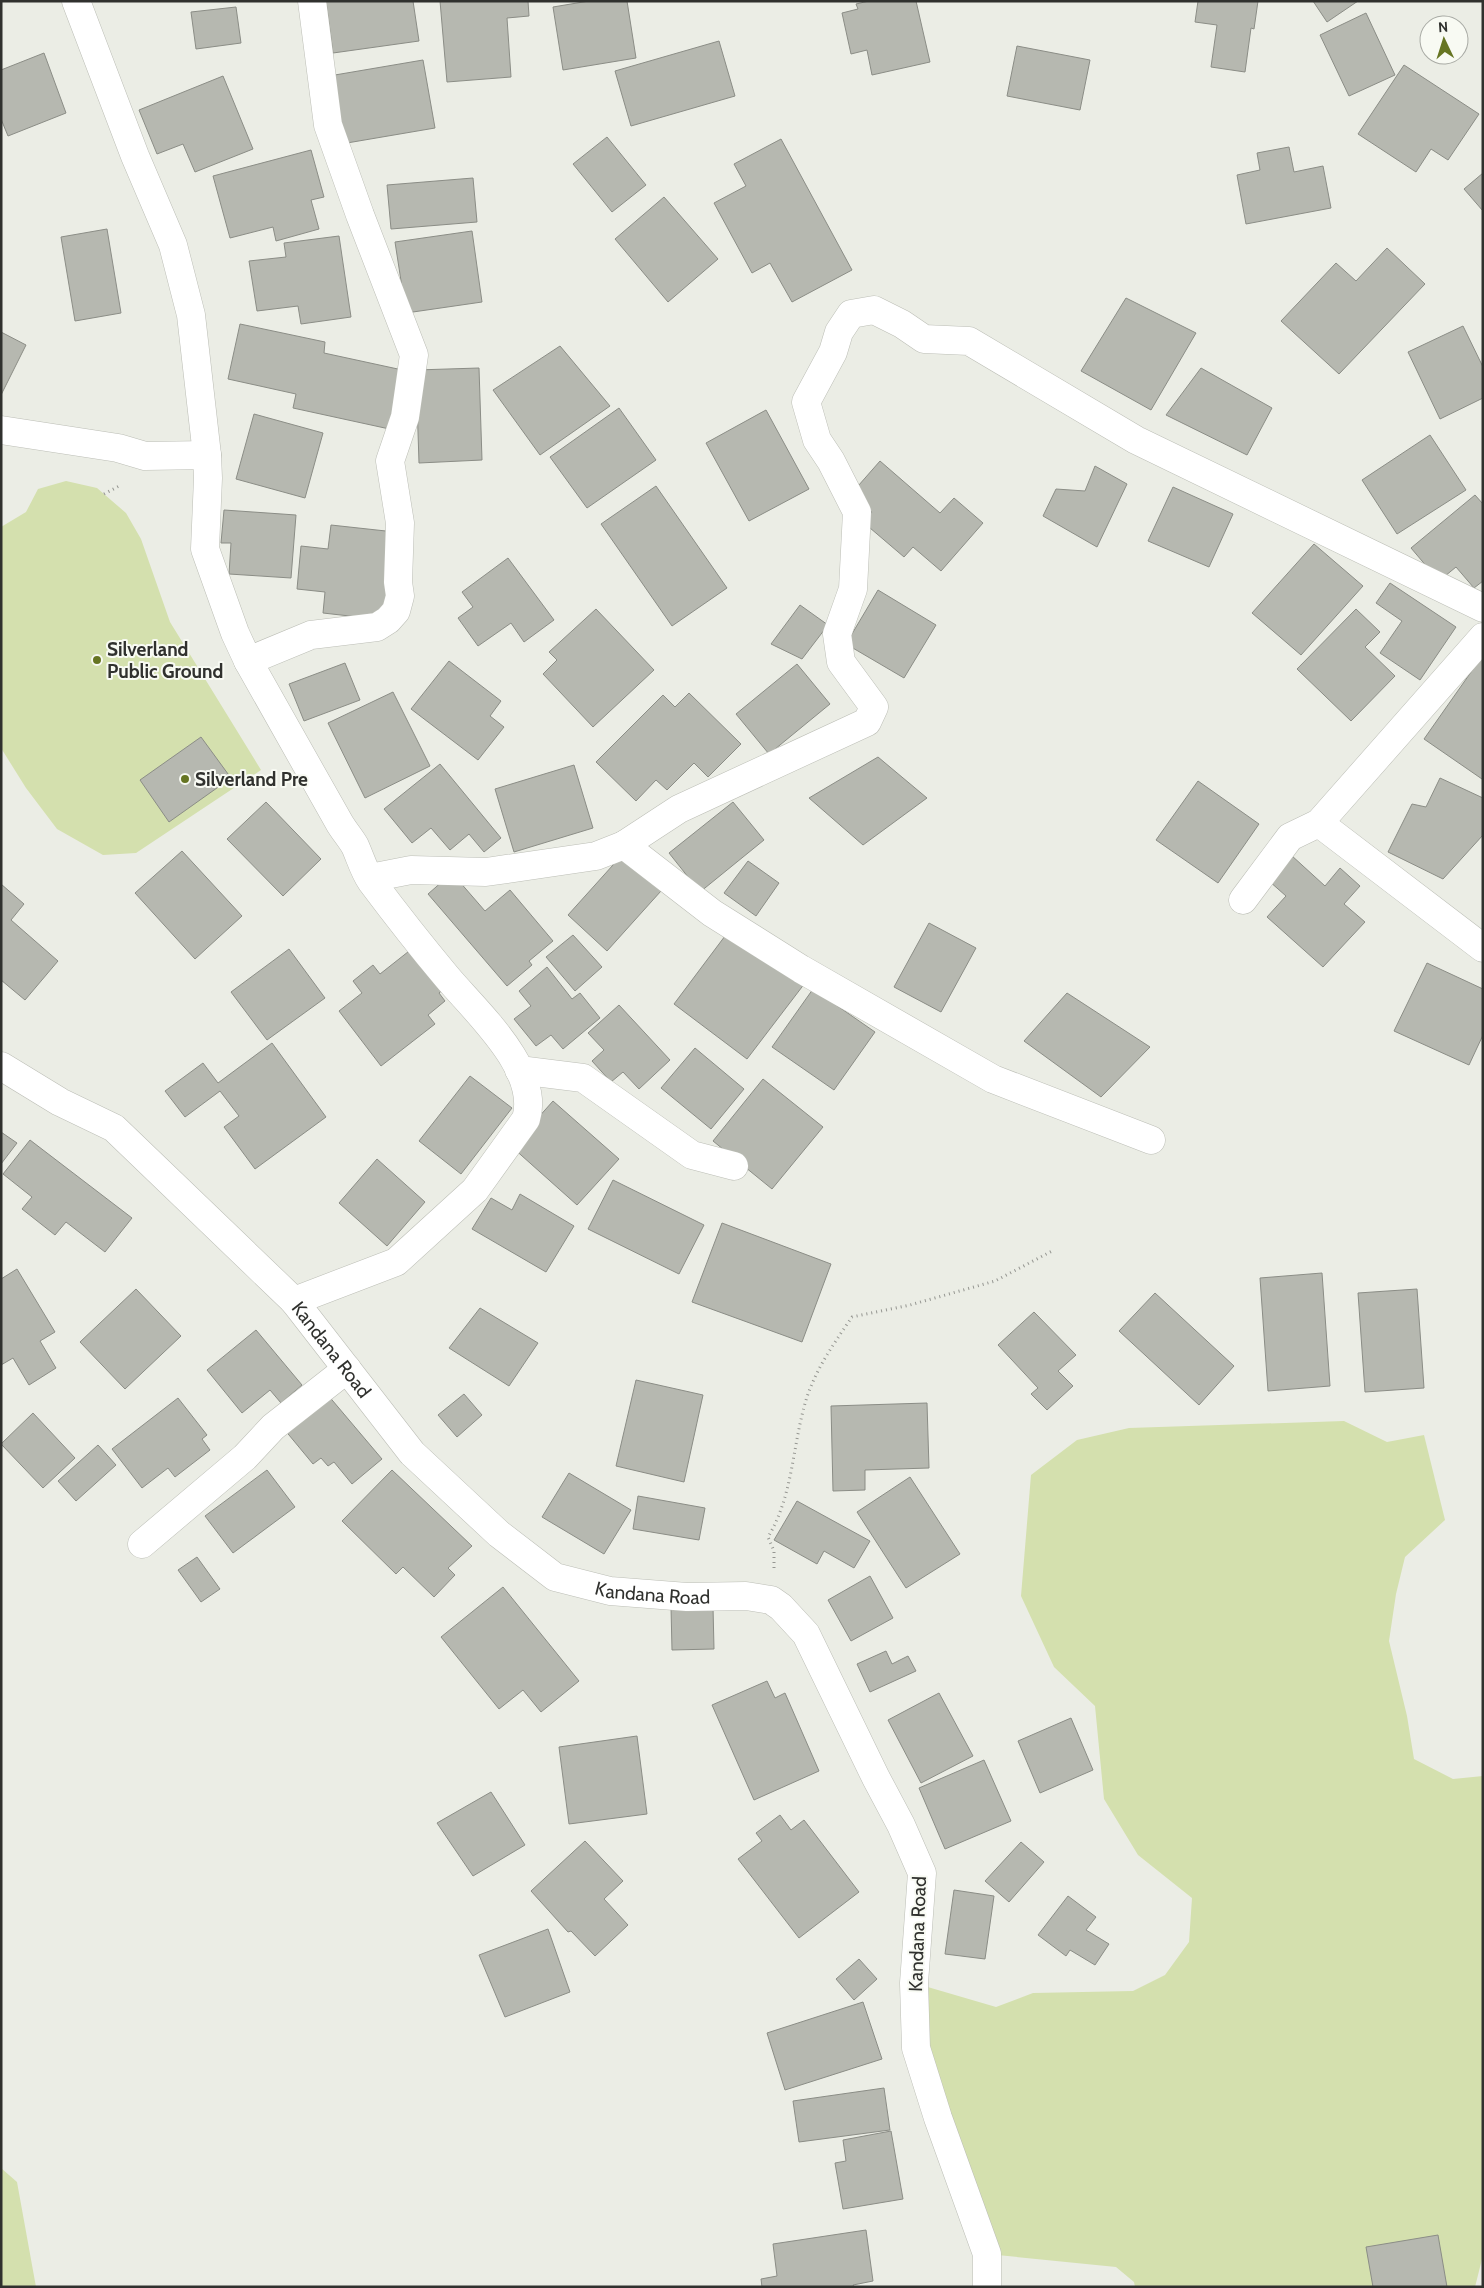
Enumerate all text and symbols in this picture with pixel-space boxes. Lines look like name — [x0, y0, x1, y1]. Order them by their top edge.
north arrow — [1419, 15, 1469, 65]
text: N — [1438, 18, 1449, 36]
place label: Silverland Public Ground — [107, 638, 223, 683]
marker: Silverland Public Ground — [91, 654, 103, 666]
place label: Silverland Pre — [195, 768, 308, 791]
marker: Silverland Pre — [179, 773, 191, 785]
street label: Kandana Road — [287, 1297, 376, 1402]
street label: Kandana Road — [592, 1577, 710, 1609]
street label: Kandana Road — [904, 1876, 931, 1992]

